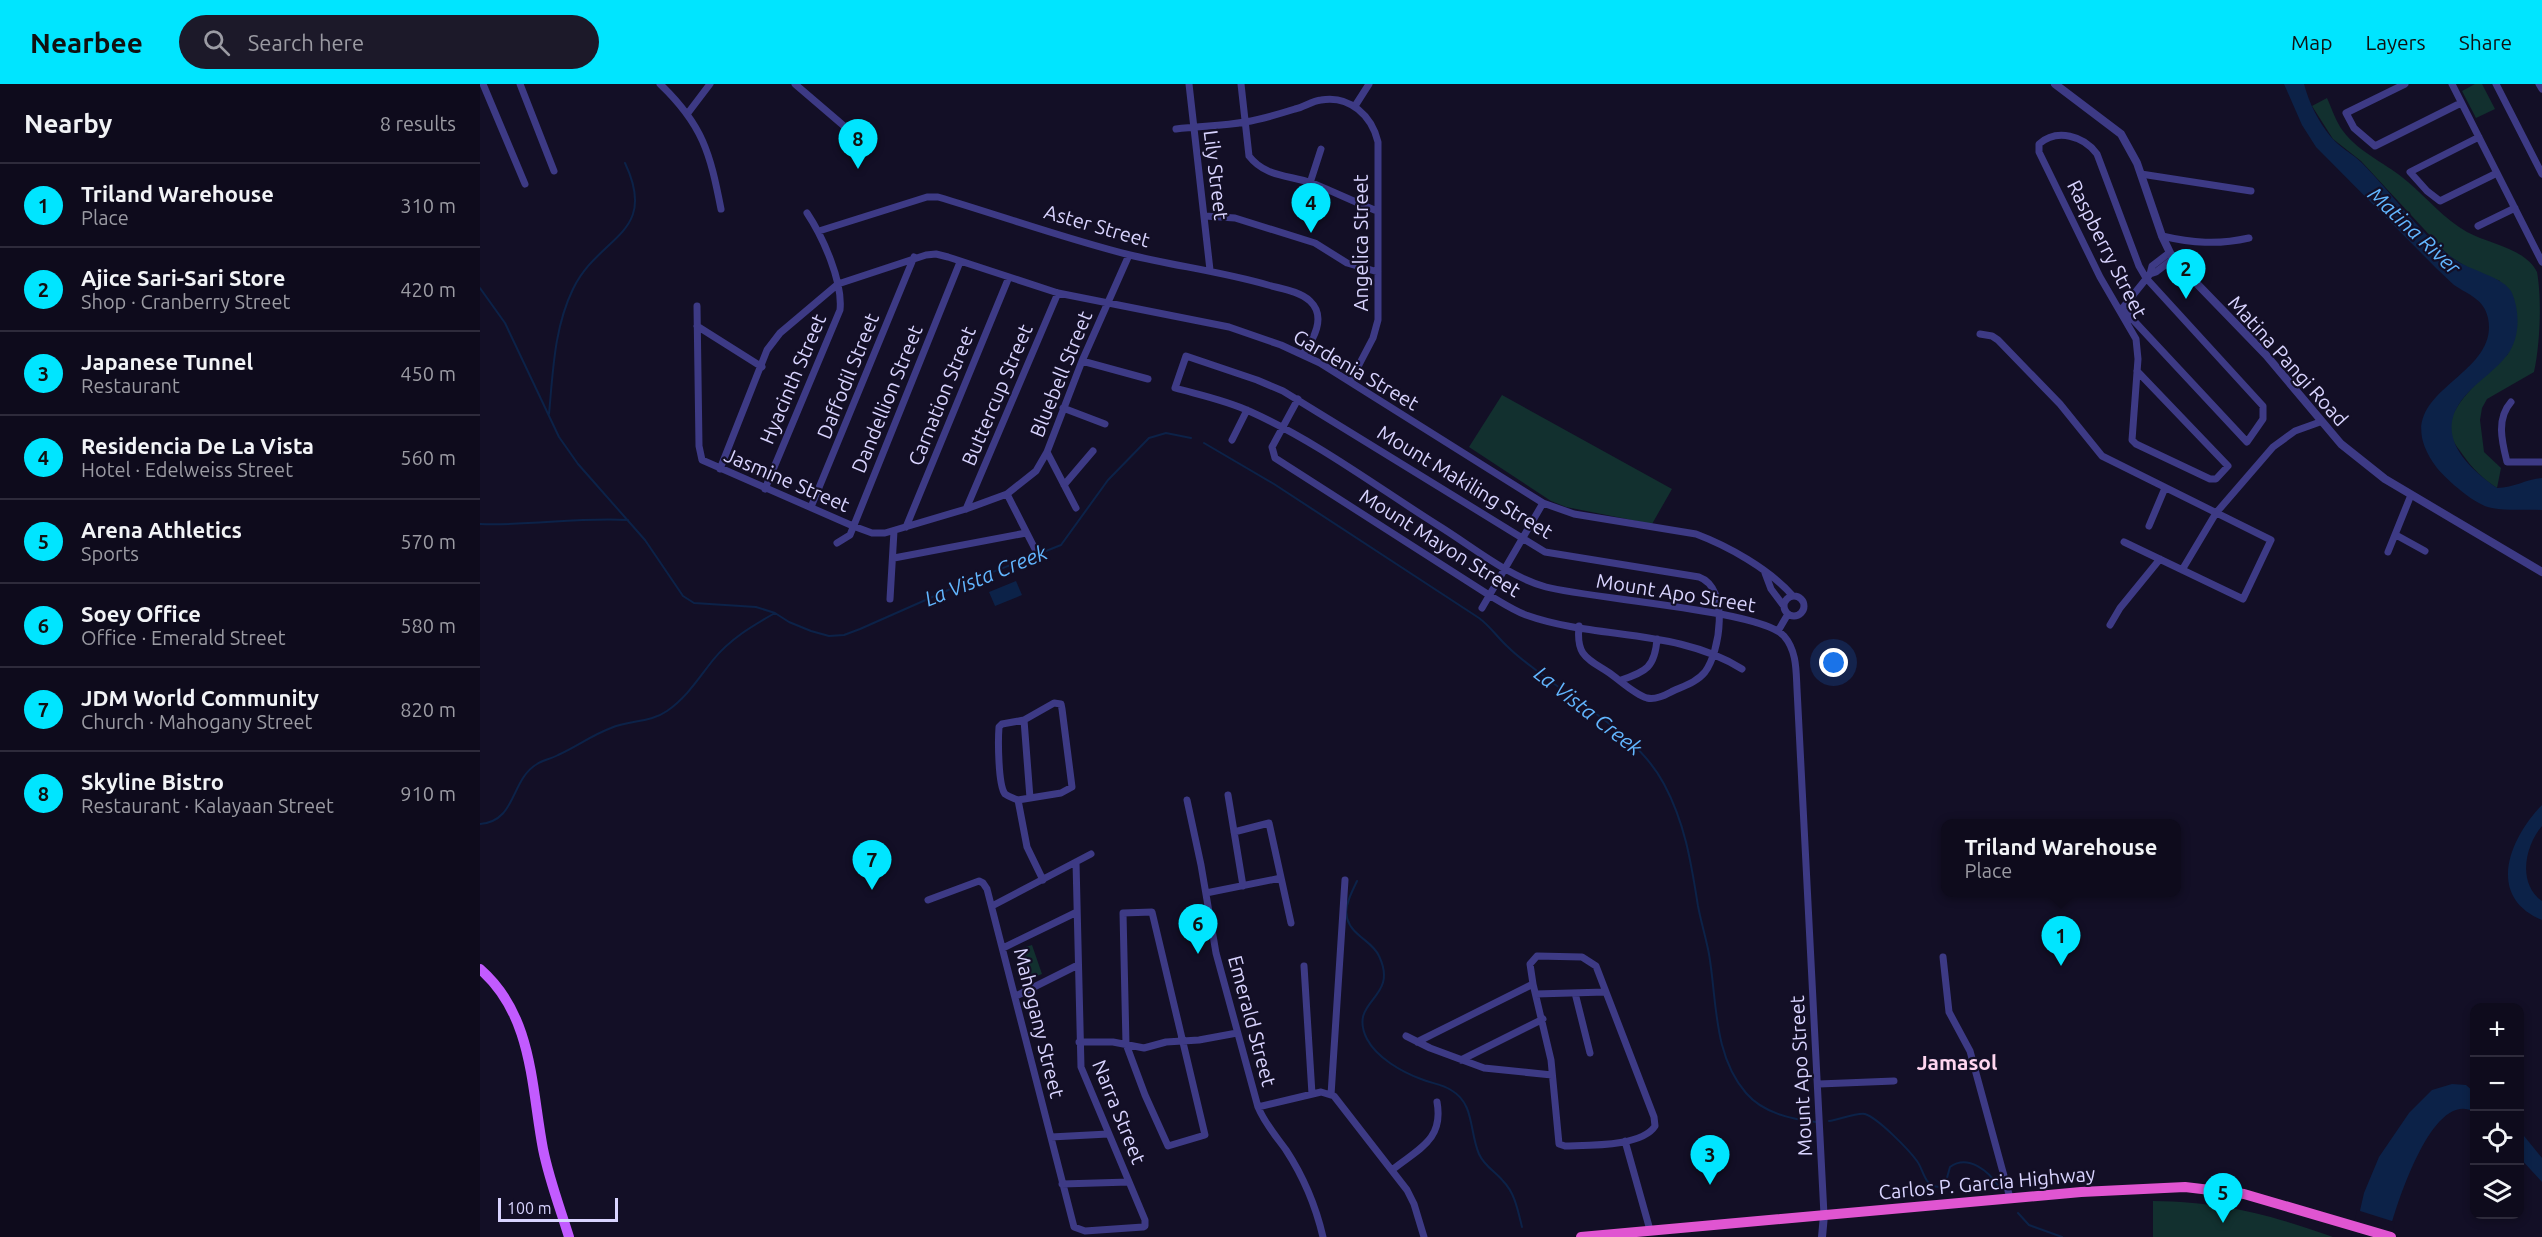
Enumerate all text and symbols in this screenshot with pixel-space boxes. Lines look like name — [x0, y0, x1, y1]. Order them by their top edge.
search box — [179, 15, 599, 69]
icon: search — [200, 26, 233, 59]
text: Nearbee — [30, 27, 143, 58]
text: Search here — [248, 30, 364, 55]
text: Map — [2291, 30, 2332, 54]
text: Layers — [2365, 30, 2426, 54]
text: Share — [2459, 30, 2512, 54]
text: Nearby — [24, 109, 112, 138]
text: 8 results — [380, 112, 456, 135]
pin: 8 — [838, 120, 878, 169]
street label: Lily Street — [1200, 129, 1233, 221]
street label: Angelica Street — [1349, 174, 1372, 312]
street label: Raspberry Street — [2063, 176, 2152, 322]
text: Triland Warehouse — [81, 181, 274, 206]
water label: Matina River — [2364, 182, 2466, 280]
pin: 4 — [1292, 184, 1330, 233]
text: 1 — [38, 194, 49, 217]
text: 310 m — [400, 194, 456, 217]
street label: Aster Street — [1042, 199, 1153, 252]
text: Place — [81, 206, 129, 229]
pin: 2 — [2166, 250, 2206, 299]
text: Ajice Sari-Sari Store — [81, 265, 285, 290]
text: 2 — [38, 278, 49, 301]
text: 420 m — [400, 278, 456, 301]
text: Shop · Cranberry Street — [81, 290, 290, 313]
street label: Matina Pangi Road — [2224, 291, 2353, 430]
street label: Bluebell Street — [1025, 307, 1096, 440]
street label: Daffodil Street — [812, 309, 883, 442]
street label: Hyacinth Street — [755, 310, 830, 447]
street label: Dandellion Street — [846, 321, 927, 476]
street label: Buttercup Street — [956, 321, 1037, 469]
street label: Carnation Street — [903, 323, 980, 469]
street label: Gardenia Street — [1290, 324, 1423, 415]
text: Japanese Tunnel — [81, 349, 253, 374]
text: 3 — [38, 362, 49, 385]
text: 450 m — [400, 362, 456, 385]
text: Restaurant — [81, 374, 180, 397]
street label: Mount Makiling Street — [1373, 420, 1557, 543]
text: Residencia De La Vista — [81, 433, 314, 458]
street label: Jasmine Street — [721, 443, 853, 516]
text: 4 — [38, 446, 49, 469]
text: 560 m — [400, 446, 456, 469]
text: Hotel · Edelweiss Street — [81, 458, 293, 481]
street label: Mount Mayon Street — [1356, 484, 1525, 601]
text: Arena Athletics — [81, 517, 242, 542]
text: 5 — [38, 530, 49, 553]
text: 570 m — [400, 530, 456, 553]
water label: La Vista Creek — [921, 539, 1051, 611]
text: Sports — [81, 542, 139, 565]
street label: Mount Apo Street — [1595, 569, 1758, 616]
text: Soey Office — [81, 601, 201, 626]
text: 6 — [38, 614, 49, 637]
text: 580 m — [400, 614, 456, 637]
text: Office · Emerald Street — [81, 626, 286, 649]
your location — [1819, 648, 1848, 677]
water label: La Vista Creek — [1530, 661, 1647, 760]
text: JDM World Community — [81, 685, 319, 710]
text: 7 — [38, 698, 49, 721]
text: 820 m — [400, 698, 456, 721]
text: Church · Mahogany Street — [81, 710, 312, 733]
text: Skyline Bistro — [81, 769, 224, 794]
text: 8 — [38, 782, 49, 805]
text: 910 m — [400, 782, 456, 805]
text: Restaurant · Kalayaan Street — [81, 794, 334, 817]
popup — [1941, 819, 2181, 897]
text: Triland Warehouse — [1965, 834, 2157, 859]
pin: 7 — [852, 840, 892, 890]
text: Place — [1965, 859, 2012, 882]
pin: 6 — [1178, 904, 1218, 954]
pin: 1 — [2042, 916, 2080, 966]
street label: Mahogany Street — [1010, 945, 1069, 1100]
street label: Emerald Street — [1224, 953, 1281, 1089]
street label: Mount Apo Street — [1785, 995, 1816, 1157]
map controls — [2470, 1003, 2524, 1219]
button: + — [2470, 1003, 2524, 1057]
district label: Jamasol — [1917, 1050, 1997, 1074]
street label: Narra Street — [1088, 1056, 1151, 1167]
button: − — [2470, 1057, 2524, 1111]
button: locate — [2470, 1111, 2524, 1165]
pin: 3 — [1690, 1136, 1730, 1185]
street label: Carlos P. Garcia Highway — [1878, 1162, 2097, 1203]
button: layers — [2470, 1165, 2524, 1219]
pin: 5 — [2204, 1174, 2242, 1223]
scale bar — [498, 1195, 618, 1222]
text: 100 m — [507, 1199, 552, 1217]

